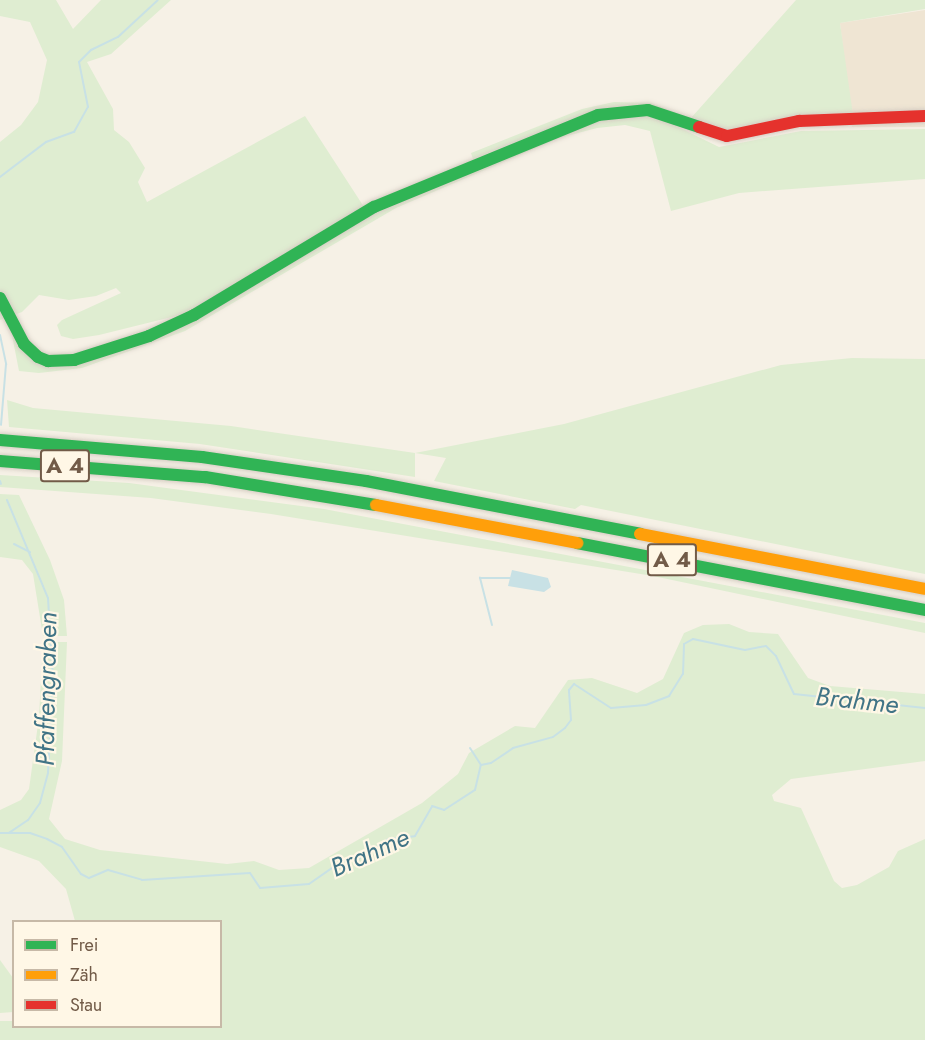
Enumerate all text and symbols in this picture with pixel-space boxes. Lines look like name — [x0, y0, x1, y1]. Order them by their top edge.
road number: A 4 — [40, 447, 90, 485]
road number: A 4 — [646, 541, 698, 579]
water label: Pfaffengraben — [30, 612, 64, 766]
water label: Brahme — [814, 681, 900, 721]
water label: Brahme — [326, 822, 414, 884]
legend — [12, 920, 222, 1028]
text: Frei — [70, 932, 99, 958]
text: Zäh — [70, 962, 98, 988]
text: Stau — [70, 992, 102, 1018]

